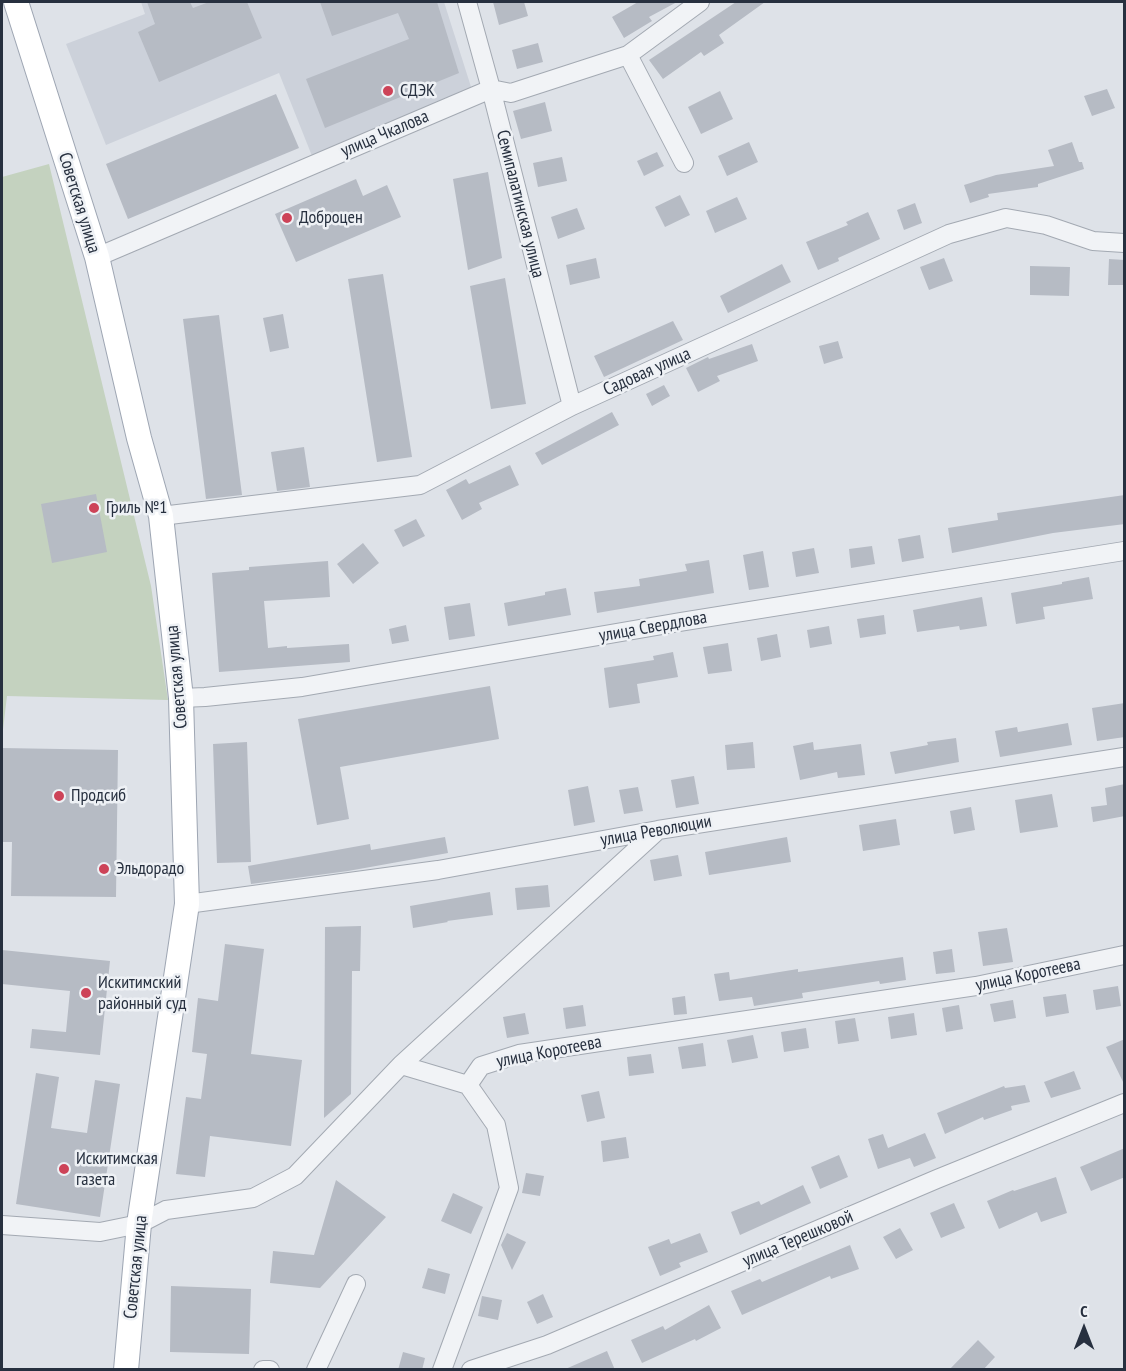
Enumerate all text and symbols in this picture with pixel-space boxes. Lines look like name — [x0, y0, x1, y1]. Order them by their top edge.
place label: СДЭК — [400, 80, 435, 102]
marker: СДЭК — [381, 84, 395, 98]
street label: улица Чкалова — [338, 106, 432, 162]
street label: Семипалатинская улица — [491, 128, 549, 280]
street label: Советская улица — [53, 150, 105, 256]
place label: Доброцен — [299, 207, 363, 229]
marker: Доброцен — [280, 211, 294, 225]
street label: Садовая улица — [600, 343, 694, 401]
place label: Гриль №1 — [106, 497, 167, 519]
marker: Гриль №1 — [87, 501, 101, 515]
street label: улица Свердлова — [597, 607, 709, 647]
street label: Советская улица — [162, 624, 192, 730]
place label: Продсиб — [71, 785, 126, 807]
marker: Продсиб — [52, 789, 66, 803]
street label: улица Революции — [599, 811, 713, 851]
place label: Эльдорадо — [116, 858, 184, 880]
marker: Эльдорадо — [97, 862, 111, 876]
street label: улица Коротеева — [974, 953, 1082, 997]
place label: Искитимский районный суд — [98, 972, 186, 1014]
marker: Искитимский районный суд — [79, 986, 93, 1000]
street label: улица Коротеева — [495, 1031, 603, 1073]
place label: Искитимская газета — [76, 1148, 158, 1190]
marker: Искитимская газета — [57, 1162, 71, 1176]
street label: улица Терешковой — [740, 1206, 856, 1272]
street label: Советская улица — [120, 1214, 152, 1320]
north arrow — [1054, 1299, 1114, 1359]
text: С — [1080, 1301, 1088, 1321]

